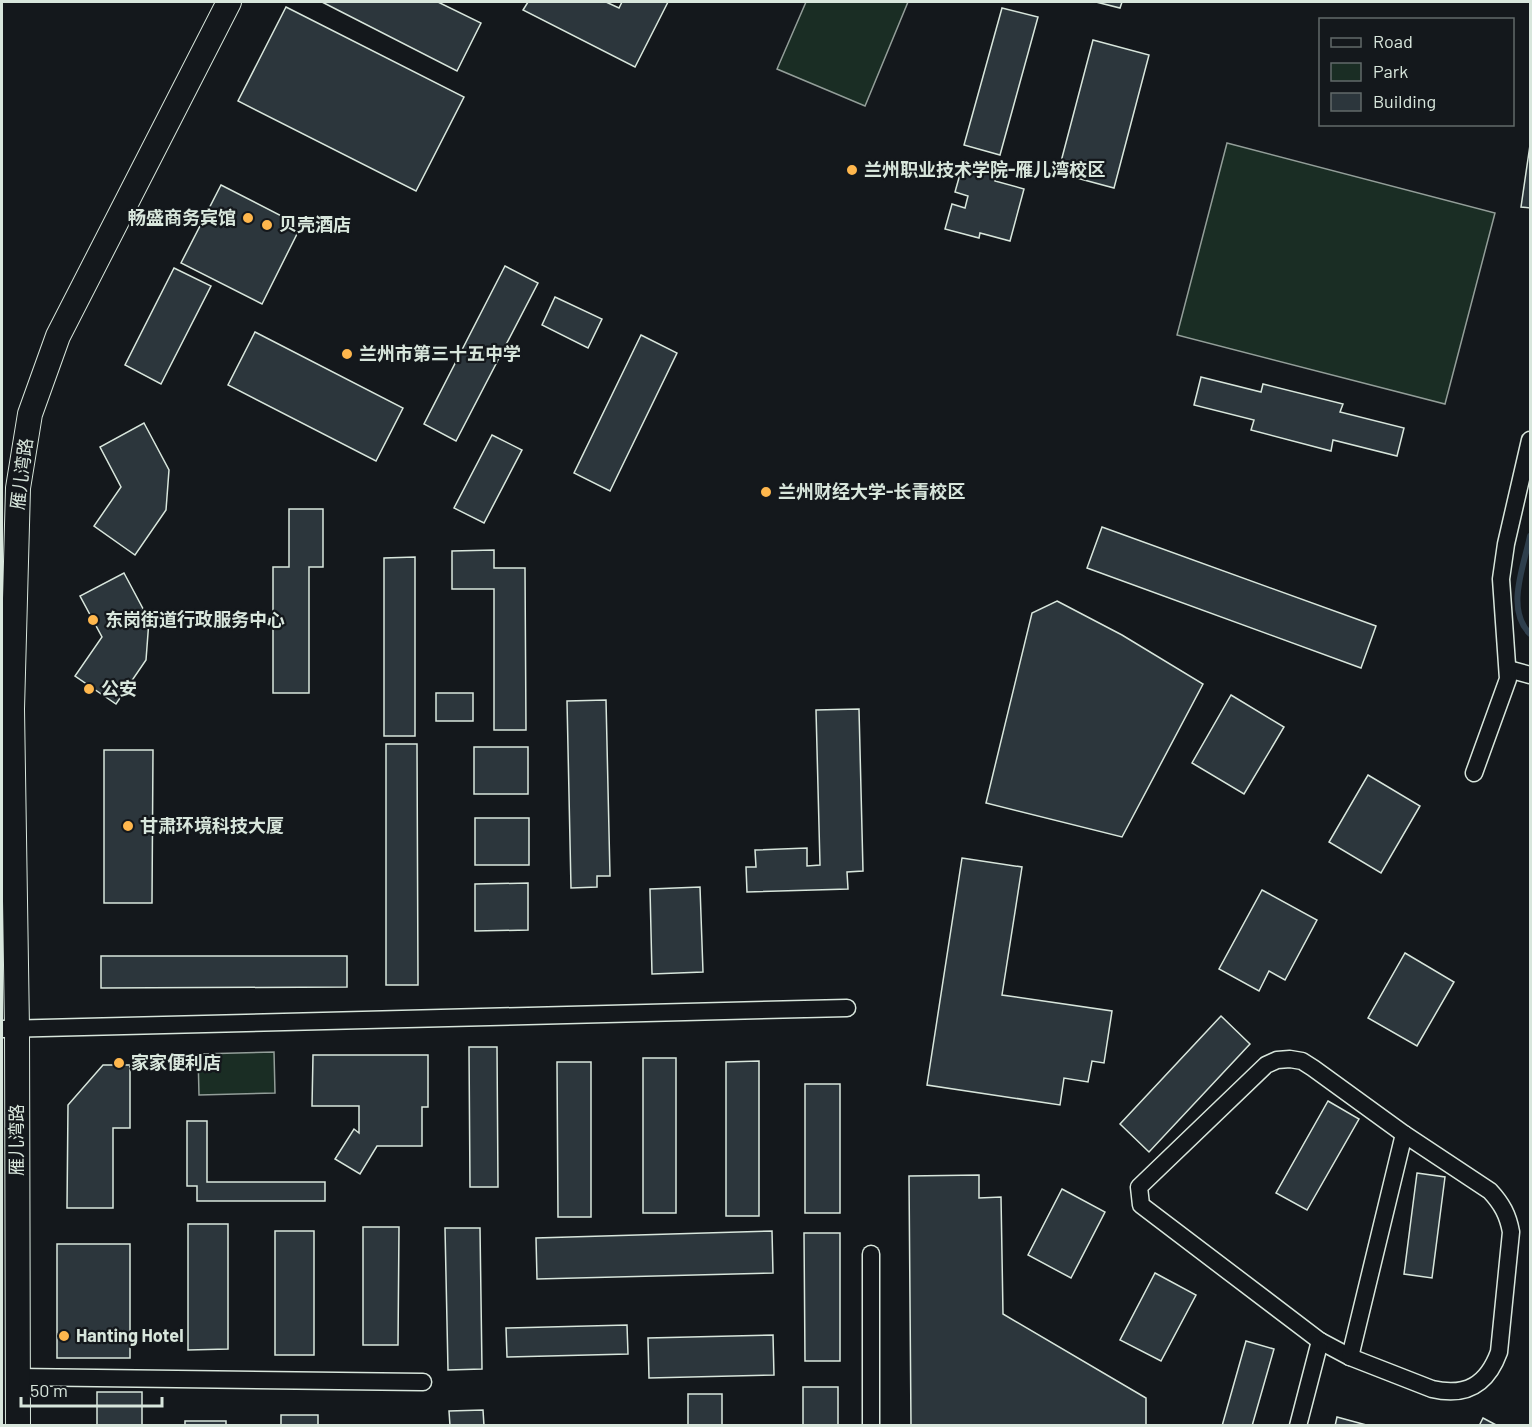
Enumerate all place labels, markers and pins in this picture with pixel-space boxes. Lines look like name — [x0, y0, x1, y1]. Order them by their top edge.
place label: 兰州职业技术学院-雁儿湾校区 — [864, 158, 1105, 180]
marker: 兰州职业技术学院-雁儿湾校区 — [845, 163, 859, 177]
place label: 畅盛商务宾馆 — [128, 206, 236, 228]
marker: 畅盛商务宾馆 — [241, 211, 255, 225]
place label: 贝壳酒店 — [279, 213, 351, 235]
marker: 贝壳酒店 — [260, 218, 274, 232]
place label: 兰州市第三十五中学 — [359, 342, 521, 364]
marker: 兰州市第三十五中学 — [340, 347, 354, 361]
place label: 兰州财经大学-长青校区 — [778, 480, 965, 502]
marker: 兰州财经大学-长青校区 — [759, 485, 773, 499]
place label: 东岗街道行政服务中心 — [105, 608, 285, 630]
marker: 东岗街道行政服务中心 — [86, 613, 100, 627]
place label: 公安 — [101, 677, 137, 699]
marker: 公安 — [82, 682, 96, 696]
place label: 甘肃环境科技大厦 — [140, 814, 284, 836]
marker: 甘肃环境科技大厦 — [121, 819, 135, 833]
place label: 家家便利店 — [131, 1051, 221, 1073]
marker: 家家便利店 — [112, 1056, 126, 1070]
place label: Hanting Hotel — [76, 1324, 184, 1346]
marker: Hanting Hotel — [57, 1329, 71, 1343]

